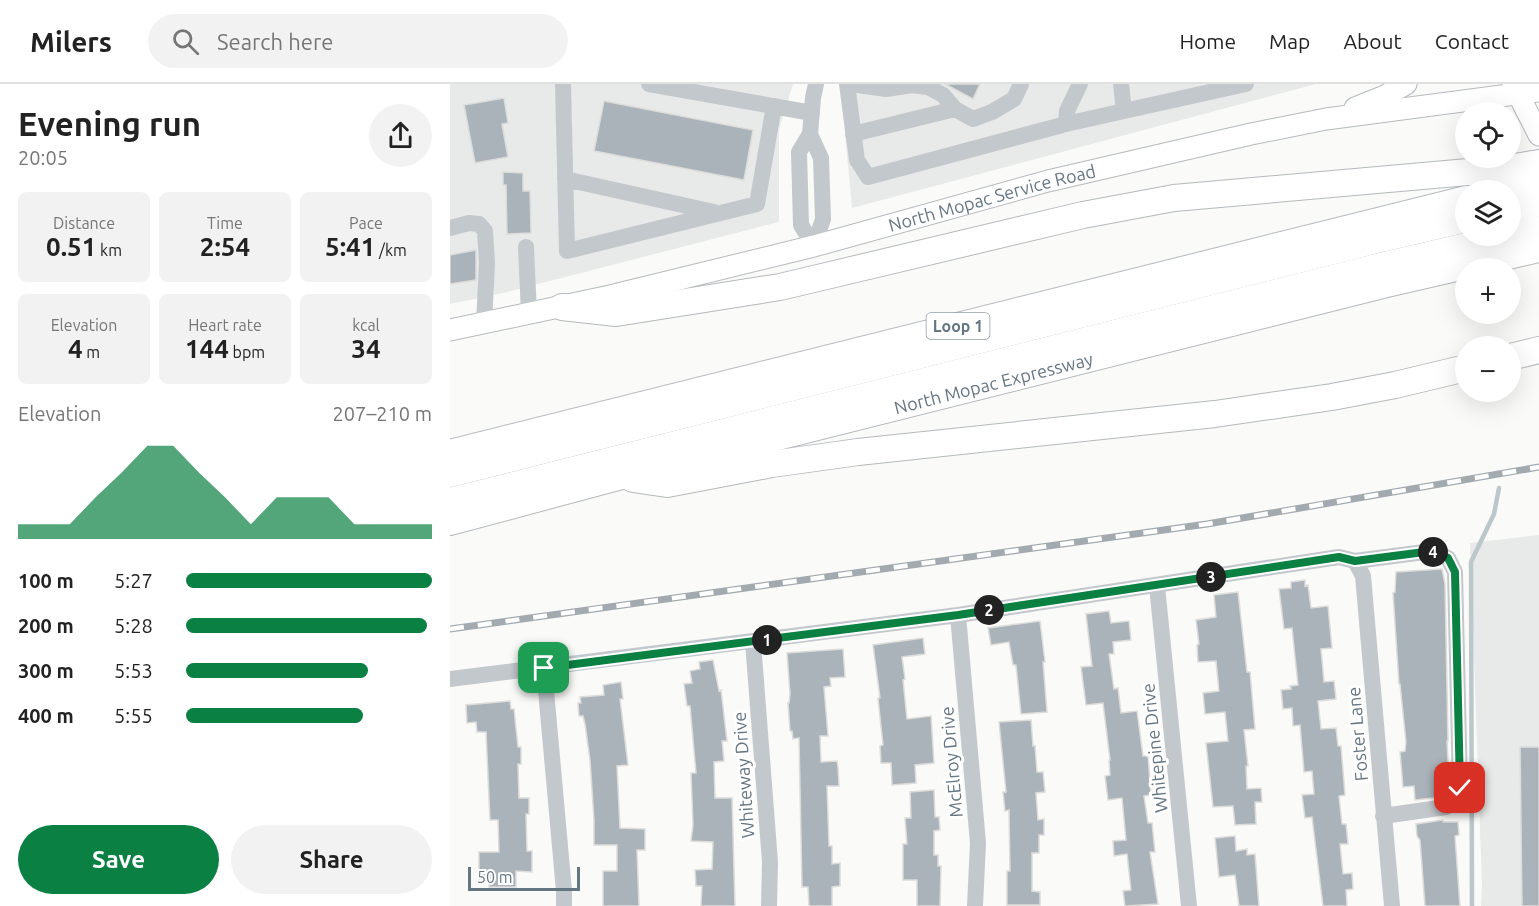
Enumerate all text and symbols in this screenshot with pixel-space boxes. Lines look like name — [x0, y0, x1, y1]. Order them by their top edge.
search box — [148, 14, 568, 68]
icon: search — [169, 25, 202, 58]
text: Milers — [30, 26, 112, 57]
text: Search here — [217, 29, 333, 54]
text: Home — [1179, 29, 1236, 53]
text: Map — [1269, 29, 1310, 53]
text: About — [1343, 29, 1402, 53]
text: Contact — [1435, 29, 1509, 53]
map controls — [1455, 102, 1521, 402]
button: locate — [1455, 102, 1521, 168]
button: share — [369, 104, 432, 167]
text: Evening run — [18, 105, 201, 142]
text: 20:05 — [18, 146, 68, 169]
street label: North Mopac Service Road — [886, 160, 1097, 235]
button: layers — [1455, 180, 1521, 246]
text: Distance — [53, 214, 115, 232]
text: Time — [207, 214, 243, 232]
text: Pace — [349, 214, 383, 232]
text: 0.51 — [46, 232, 96, 261]
text: 2:54 — [200, 232, 250, 261]
text: 5:41 — [325, 232, 375, 261]
text: km — [96, 241, 122, 259]
text: /km — [375, 241, 407, 259]
button: + — [1455, 258, 1521, 324]
road number: Loop 1 — [926, 313, 990, 339]
text: Elevation — [51, 316, 117, 334]
text: Heart rate — [188, 316, 262, 334]
text: kcal — [352, 316, 380, 334]
text: 4 — [68, 334, 83, 363]
text: 144 — [185, 334, 229, 363]
text: 34 — [351, 334, 381, 363]
button: − — [1455, 336, 1521, 402]
text: m — [83, 343, 100, 361]
text: bpm — [229, 343, 265, 361]
street label: North Mopac Expressway — [892, 348, 1095, 417]
text: Elevation — [18, 402, 101, 425]
text: 207–210 m — [333, 402, 432, 425]
pin: 4 — [1418, 537, 1448, 567]
text: 4 — [1428, 543, 1438, 561]
pin: 3 — [1196, 562, 1226, 592]
text: 3 — [1206, 568, 1216, 586]
text: 100 m — [18, 569, 74, 592]
text: 5:27 — [114, 569, 153, 592]
pin: 2 — [974, 595, 1004, 625]
text: 2 — [984, 601, 994, 619]
text: 200 m — [18, 614, 74, 637]
text: 5:28 — [114, 614, 153, 637]
pin: 1 — [752, 625, 782, 655]
text: 1 — [762, 631, 772, 649]
pin — [518, 642, 569, 693]
icon: arrive — [527, 651, 560, 684]
text: 300 m — [18, 659, 74, 682]
text: 5:53 — [114, 659, 153, 682]
street label: Whitepine Drive — [1137, 682, 1171, 814]
street label: Foster Lane — [1343, 686, 1371, 782]
text: 400 m — [18, 704, 74, 727]
text: 5:55 — [114, 704, 153, 727]
street label: McElroy Drive — [936, 706, 966, 818]
street label: Whiteway Drive — [729, 711, 757, 839]
pin — [1434, 762, 1485, 813]
icon: check — [1443, 771, 1476, 804]
button: Save — [18, 825, 219, 894]
button: Share — [231, 825, 432, 894]
scale bar — [468, 864, 580, 892]
text: 50 m — [477, 868, 513, 886]

